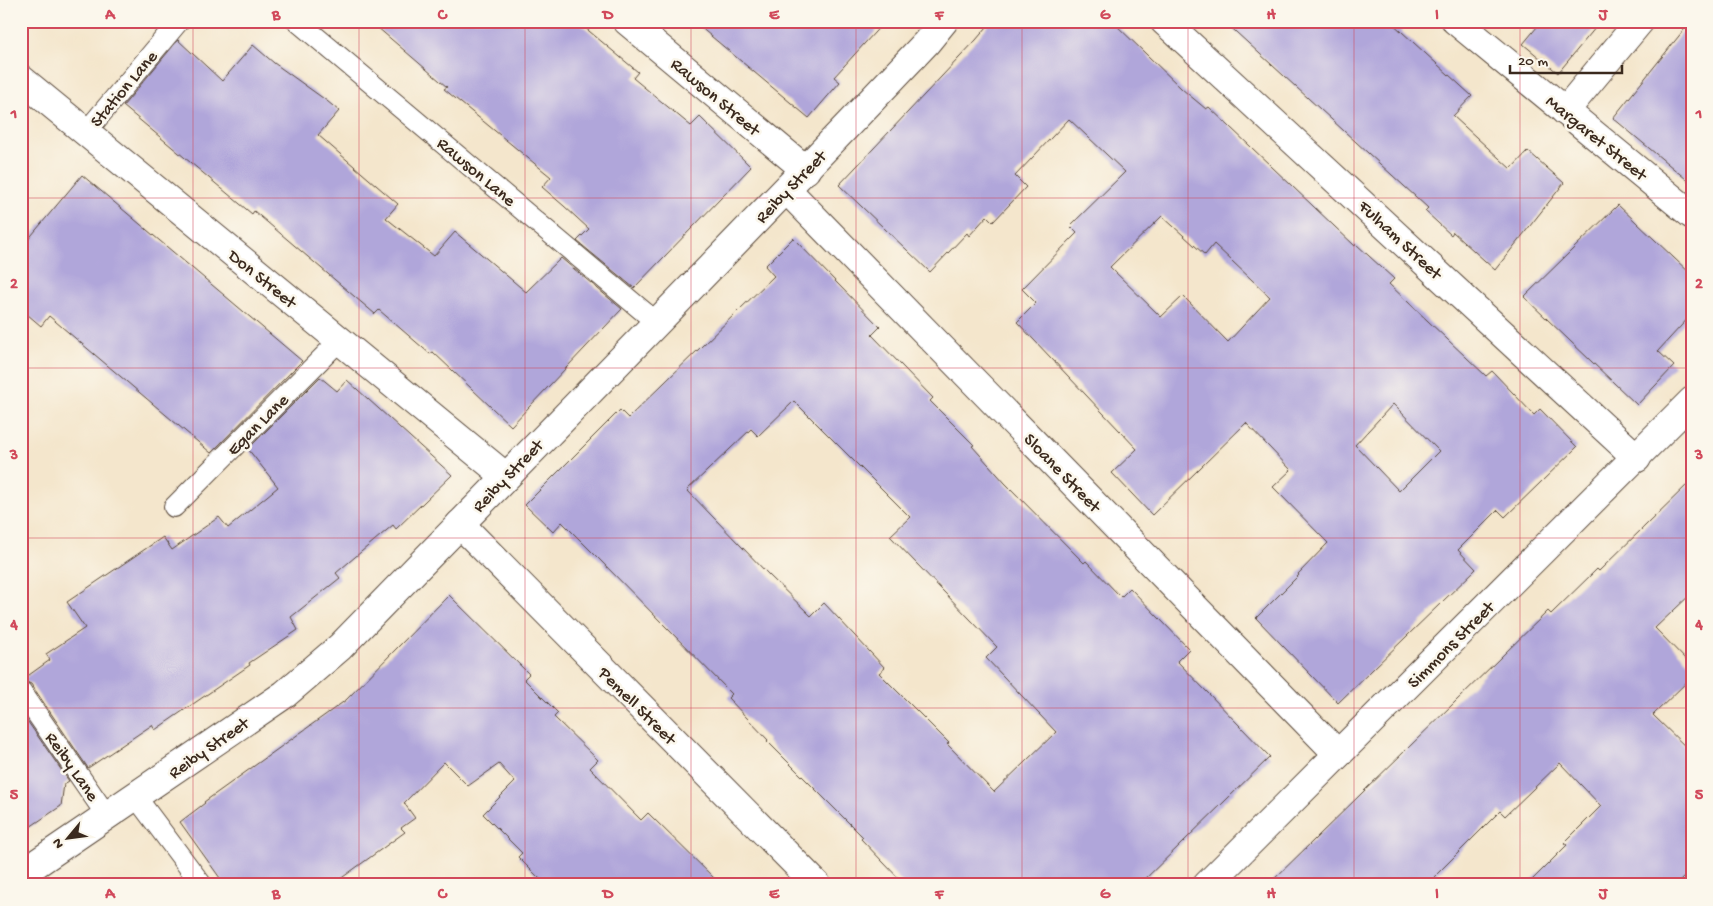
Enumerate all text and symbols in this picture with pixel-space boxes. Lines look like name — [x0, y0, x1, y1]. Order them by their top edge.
text: A — [104, 7, 116, 26]
text: B — [271, 7, 281, 26]
text: C — [437, 7, 448, 26]
text: D — [601, 7, 614, 26]
text: E — [769, 7, 780, 26]
text: F — [934, 7, 945, 26]
text: G — [1100, 7, 1111, 26]
text: H — [1266, 7, 1276, 26]
text: I — [1435, 7, 1439, 26]
text: J — [1598, 7, 1609, 26]
scale bar — [1510, 42, 1623, 74]
street label: Station Lane — [87, 46, 163, 132]
text: 20 m — [1518, 53, 1548, 71]
street label: Rawson Street — [665, 54, 765, 142]
street label: Margaret Street — [1540, 92, 1652, 187]
text: 1 — [10, 106, 17, 125]
text: 1 — [1695, 106, 1702, 125]
street label: Rawson Lane — [432, 134, 520, 212]
street label: Reiby Street — [752, 146, 833, 229]
street label: Fulham Street — [1353, 196, 1447, 286]
street label: Don Street — [222, 245, 301, 315]
text: 2 — [10, 276, 18, 295]
text: 2 — [1695, 276, 1703, 295]
street label: Egan Lane — [224, 390, 295, 461]
street label: Sloane Street — [1018, 430, 1105, 519]
street label: Reiby Street — [469, 435, 550, 518]
text: 3 — [9, 447, 18, 466]
text: 3 — [1694, 447, 1703, 466]
street label: Simmons Street — [1404, 597, 1501, 694]
text: 4 — [9, 617, 18, 636]
text: 4 — [1694, 617, 1703, 636]
street label: Pemell Street — [592, 663, 681, 751]
street label: Reiby Street — [165, 713, 255, 784]
street label: Reiby Lane — [39, 729, 103, 807]
text: 5 — [10, 787, 19, 806]
text: 5 — [1695, 787, 1704, 806]
north arrow — [42, 814, 92, 864]
text: N — [49, 835, 68, 851]
text: A — [104, 886, 116, 905]
text: B — [271, 886, 281, 905]
text: C — [437, 886, 448, 905]
text: D — [601, 886, 614, 905]
text: E — [769, 886, 780, 905]
text: F — [934, 886, 945, 905]
text: G — [1100, 886, 1111, 905]
text: H — [1266, 886, 1276, 905]
text: I — [1435, 886, 1439, 905]
text: J — [1598, 886, 1609, 905]

